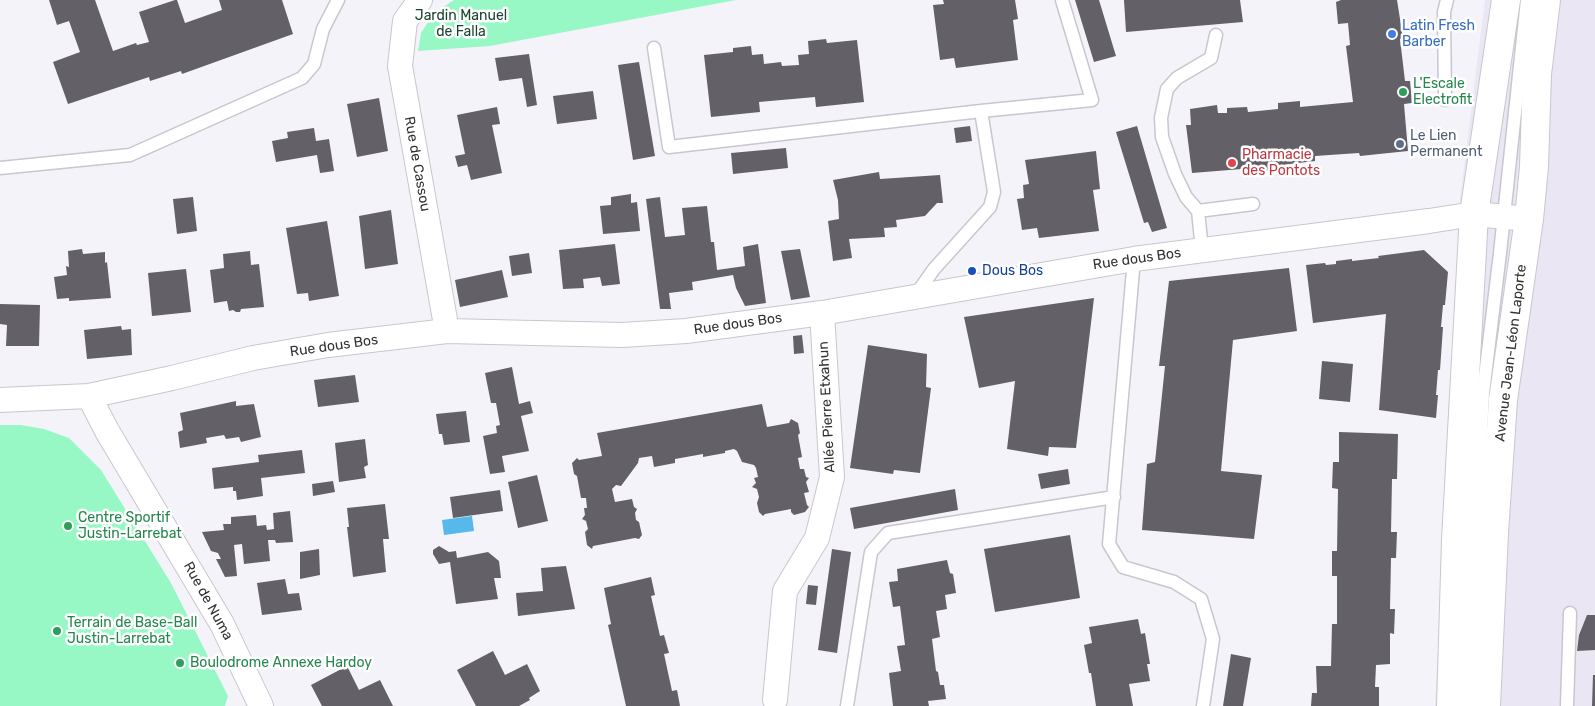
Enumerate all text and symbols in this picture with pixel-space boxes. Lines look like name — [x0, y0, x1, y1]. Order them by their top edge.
park label: Jardin Manuel de Falla — [415, 8, 507, 40]
place label: Latin Fresh Barber — [1402, 18, 1475, 50]
marker: Latin Fresh Barber — [1386, 28, 1398, 40]
place label: L'Escale Electrofit — [1413, 76, 1472, 108]
marker: L'Escale Electrofit — [1397, 86, 1409, 98]
street label: Rue de Cassou — [400, 115, 434, 213]
place label: Le Lien Permanent — [1410, 128, 1482, 160]
marker: Le Lien Permanent — [1394, 138, 1406, 150]
place label: Pharmacie des Pontots — [1242, 147, 1320, 180]
marker: Pharmacie des Pontots — [1226, 157, 1238, 169]
street label: Rue dous Bos — [1092, 245, 1182, 273]
place label: Dous Bos — [982, 263, 1043, 279]
street label: Avenue Jean-Léon Laporte — [1492, 264, 1530, 442]
marker: Dous Bos — [966, 265, 978, 277]
street label: Rue dous Bos — [693, 310, 783, 338]
street label: Rue dous Bos — [289, 332, 379, 360]
street label: Allée Pierre Etxahun — [815, 341, 839, 473]
place label: Centre Sportif Justin-Larrebat — [78, 510, 182, 542]
marker: Centre Sportif Justin-Larrebat — [62, 520, 74, 532]
street label: Rue de Numa — [180, 559, 236, 643]
place label: Terrain de Base-Ball Justin-Larrebat — [67, 615, 197, 648]
marker: Terrain de Base-Ball Justin-Larrebat — [51, 625, 63, 637]
place label: Boulodrome Annexe Hardoy — [190, 655, 372, 671]
marker: Boulodrome Annexe Hardoy — [174, 657, 186, 669]

